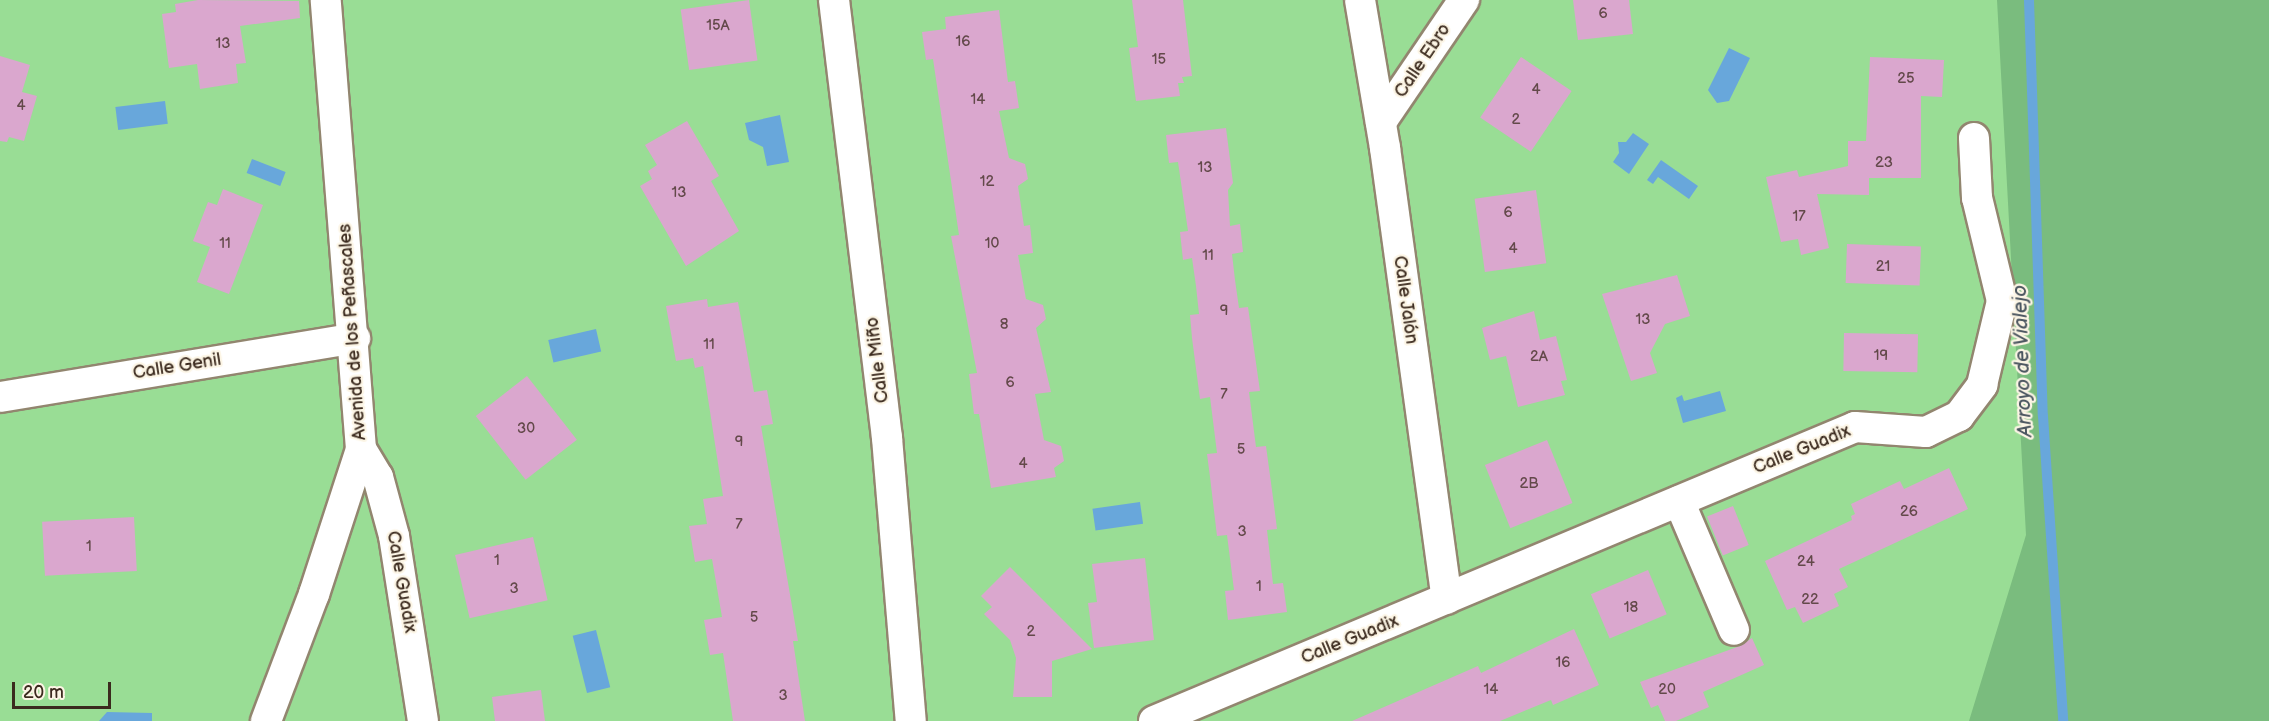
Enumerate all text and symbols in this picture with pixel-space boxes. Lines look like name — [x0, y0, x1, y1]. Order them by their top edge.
house number: 6 — [1598, 5, 1608, 23]
house number: 15A — [706, 17, 730, 35]
street label: Calle Ebro — [1390, 20, 1456, 102]
house number: 16 — [956, 33, 970, 51]
house number: 13 — [215, 35, 231, 53]
house number: 15 — [1152, 51, 1166, 69]
house number: 25 — [1897, 70, 1915, 88]
house number: 4 — [1531, 81, 1541, 99]
house number: 14 — [971, 91, 985, 109]
house number: 4 — [16, 97, 26, 115]
house number: 2 — [1512, 111, 1520, 129]
house number: 23 — [1875, 154, 1893, 172]
house number: 13 — [1197, 159, 1213, 177]
house number: 12 — [980, 173, 994, 191]
house number: 13 — [671, 184, 687, 202]
house number: 6 — [1503, 204, 1513, 222]
house number: 17 — [1792, 208, 1806, 226]
street label: Avenida de los Peñascales — [335, 223, 371, 441]
house number: 11 — [219, 235, 231, 253]
house number: 10 — [985, 235, 999, 253]
house number: 4 — [1508, 240, 1518, 258]
house number: 11 — [1202, 247, 1214, 265]
street label: Calle Jalón — [1388, 254, 1422, 346]
house number: 21 — [1876, 258, 1890, 276]
water label: Arroyo de Vialejo — [2008, 284, 2038, 438]
house number: 9 — [1220, 302, 1228, 320]
house number: 13 — [1635, 311, 1651, 329]
street label: Calle Miño — [862, 316, 894, 404]
house number: 8 — [1000, 316, 1008, 334]
house number: 11 — [703, 336, 715, 354]
house number: 19 — [1874, 347, 1888, 365]
house number: 2A — [1530, 348, 1548, 366]
street label: Calle Genil — [131, 349, 223, 385]
house number: 6 — [1005, 374, 1015, 392]
house number: 7 — [1220, 386, 1228, 404]
house number: 30 — [517, 420, 535, 438]
street label: Calle Guadix — [1750, 421, 1854, 479]
house number: 9 — [735, 433, 743, 451]
house number: 5 — [1237, 441, 1245, 459]
house number: 4 — [1018, 455, 1028, 473]
house number: 2B — [1519, 475, 1539, 493]
house number: 26 — [1900, 503, 1918, 521]
house number: 7 — [735, 516, 743, 534]
house number: 3 — [1237, 523, 1247, 541]
street label: Calle Guadix — [381, 529, 421, 635]
house number: 1 — [86, 538, 92, 556]
house number: 1 — [494, 552, 500, 570]
house number: 24 — [1797, 553, 1815, 571]
house number: 1 — [1256, 578, 1262, 596]
house number: 3 — [509, 580, 519, 598]
house number: 22 — [1801, 591, 1819, 609]
house number: 18 — [1624, 599, 1638, 617]
house number: 5 — [750, 609, 758, 627]
street label: Calle Guadix — [1298, 611, 1402, 669]
house number: 2 — [1027, 623, 1035, 641]
house number: 16 — [1556, 654, 1570, 672]
scale bar — [15, 670, 114, 708]
house number: 14 — [1484, 681, 1498, 699]
house number: 20 — [1658, 681, 1676, 699]
text: 20 m — [23, 682, 64, 703]
house number: 3 — [778, 687, 788, 705]

